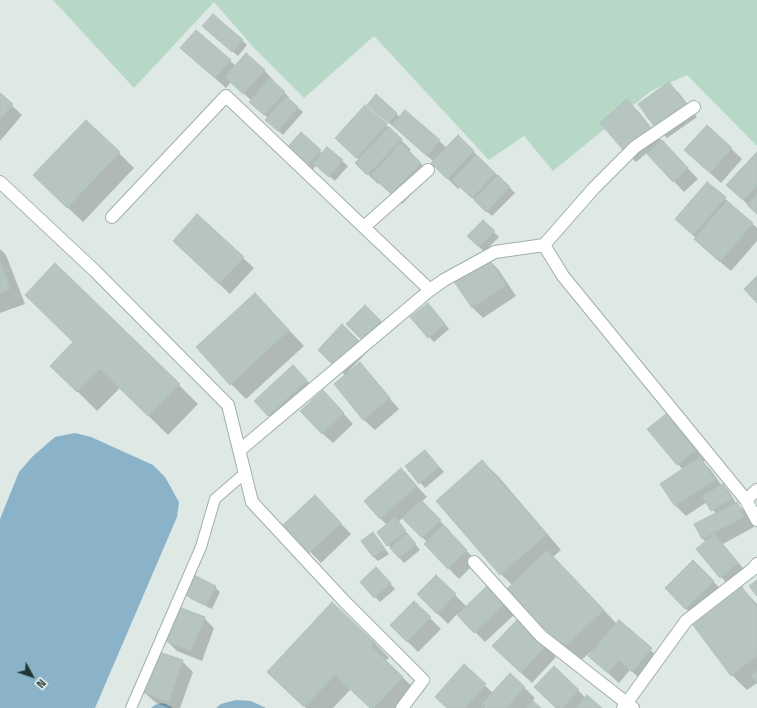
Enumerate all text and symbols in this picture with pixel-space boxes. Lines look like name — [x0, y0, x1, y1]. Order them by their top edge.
north arrow — [12, 656, 52, 696]
text: N — [33, 676, 49, 691]

